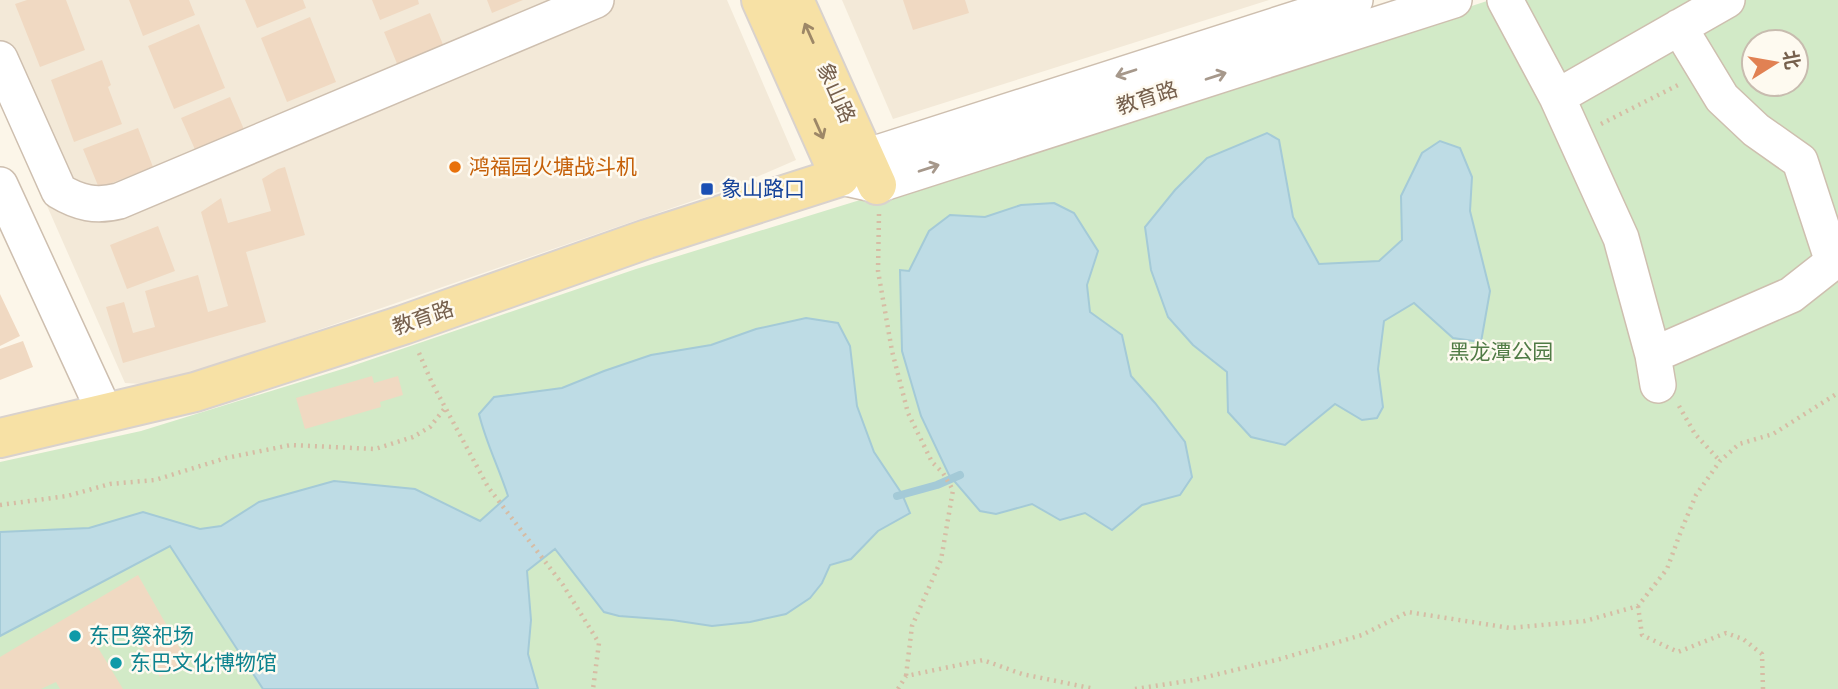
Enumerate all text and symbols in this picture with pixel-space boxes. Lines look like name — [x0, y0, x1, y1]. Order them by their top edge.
one-way arrow — [802, 23, 815, 45]
north arrow — [1740, 28, 1810, 98]
text: 北 — [1779, 48, 1804, 71]
street label: 象山路 — [812, 59, 860, 127]
one-way arrow — [1116, 68, 1138, 81]
one-way arrow — [1204, 69, 1226, 82]
street label: 教育路 — [1113, 77, 1181, 119]
one-way arrow — [813, 118, 826, 139]
place label: 鸿福园火塘战斗机 — [469, 155, 637, 179]
marker: 鸿福园火塘战斗机 — [447, 159, 463, 175]
one-way arrow — [918, 161, 940, 174]
place label: 象山路口 — [721, 177, 805, 201]
marker: 象山路口 — [699, 181, 715, 197]
street label: 教育路 — [389, 296, 457, 340]
park label: 黑龙潭公园 — [1449, 340, 1554, 364]
place label: 东巴祭祀场 — [89, 624, 194, 648]
marker: 东巴祭祀场 — [67, 628, 83, 644]
place label: 东巴文化博物馆 — [130, 651, 277, 675]
marker: 东巴文化博物馆 — [108, 655, 124, 671]

